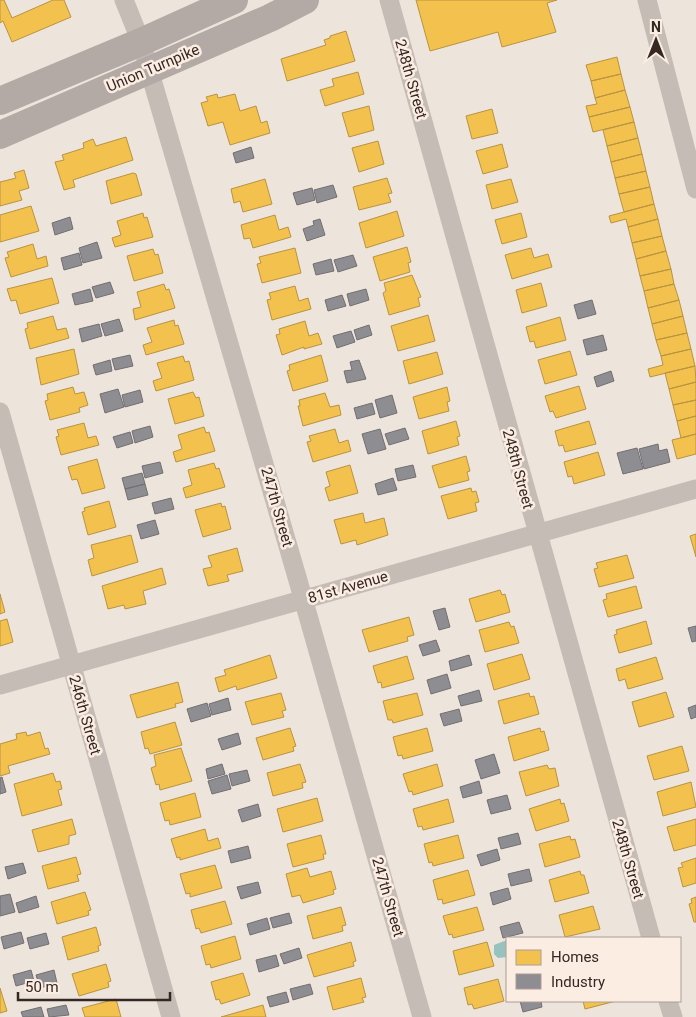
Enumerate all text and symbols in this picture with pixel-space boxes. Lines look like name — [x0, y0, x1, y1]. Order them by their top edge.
north arrow — [631, 15, 681, 65]
text: N — [651, 19, 661, 35]
street label: 248th Street — [391, 37, 431, 121]
street label: Union Turnpike — [104, 40, 202, 96]
street label: 248th Street — [499, 427, 537, 511]
street label: 247th Street — [257, 465, 297, 549]
street label: 81st Avenue — [306, 567, 390, 607]
street label: 246th Street — [65, 673, 105, 757]
street label: 248th Street — [608, 817, 648, 901]
street label: 247th Street — [368, 855, 408, 939]
legend — [506, 937, 681, 1002]
text: Homes — [551, 948, 599, 966]
scale bar — [18, 970, 170, 1002]
text: Industry — [551, 973, 605, 991]
text: 50 m — [25, 978, 59, 996]

